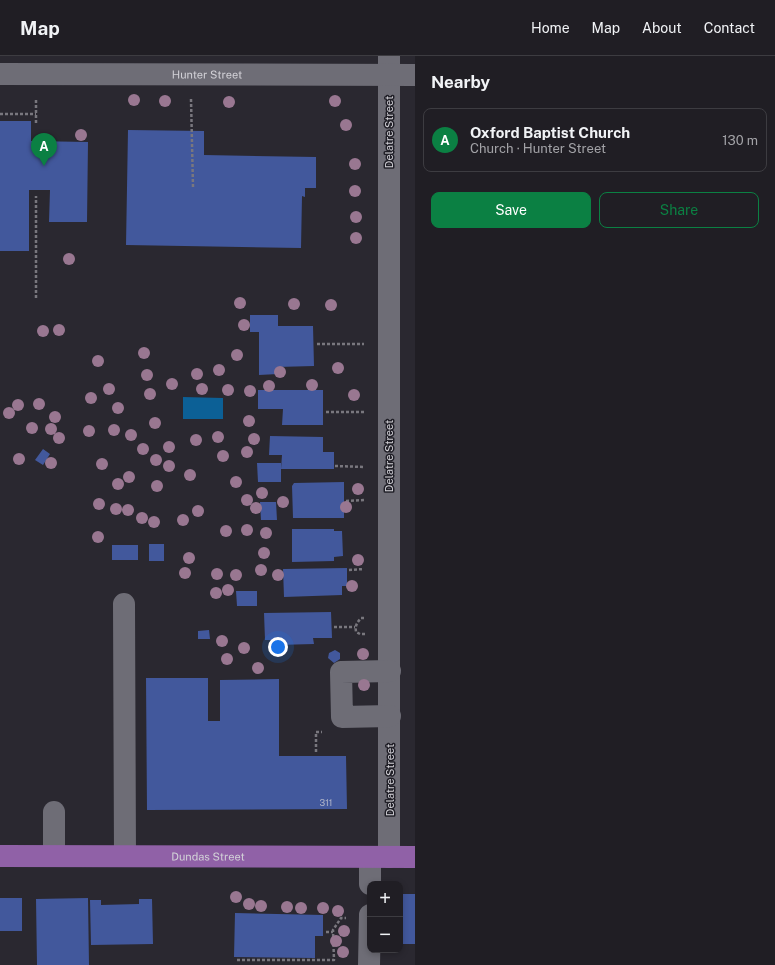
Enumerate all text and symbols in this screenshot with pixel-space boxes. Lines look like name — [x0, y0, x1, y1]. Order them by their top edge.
text: Map — [20, 17, 60, 39]
text: Home — [531, 20, 570, 36]
text: Map — [592, 20, 620, 36]
text: About — [642, 20, 682, 36]
text: Contact — [704, 20, 755, 36]
street label: Hunter Street — [172, 68, 242, 81]
text: Nearby — [431, 72, 490, 92]
street label: Delatre Street — [383, 96, 395, 168]
text: Oxford Baptist Church — [470, 124, 630, 141]
pin: A — [31, 133, 57, 166]
text: A — [440, 133, 450, 148]
text: 130 m — [722, 133, 758, 148]
text: Church · Hunter Street — [470, 141, 606, 156]
button: Save — [431, 192, 591, 228]
button: Share — [599, 192, 759, 228]
street label: Delatre Street — [383, 420, 395, 492]
your location — [268, 637, 288, 657]
street label: Delatre Street — [384, 744, 396, 816]
house number: 311 — [320, 797, 333, 808]
street label: Dundas Street — [171, 850, 245, 863]
map controls — [367, 881, 403, 953]
button: + — [367, 881, 403, 917]
button: − — [367, 917, 403, 953]

